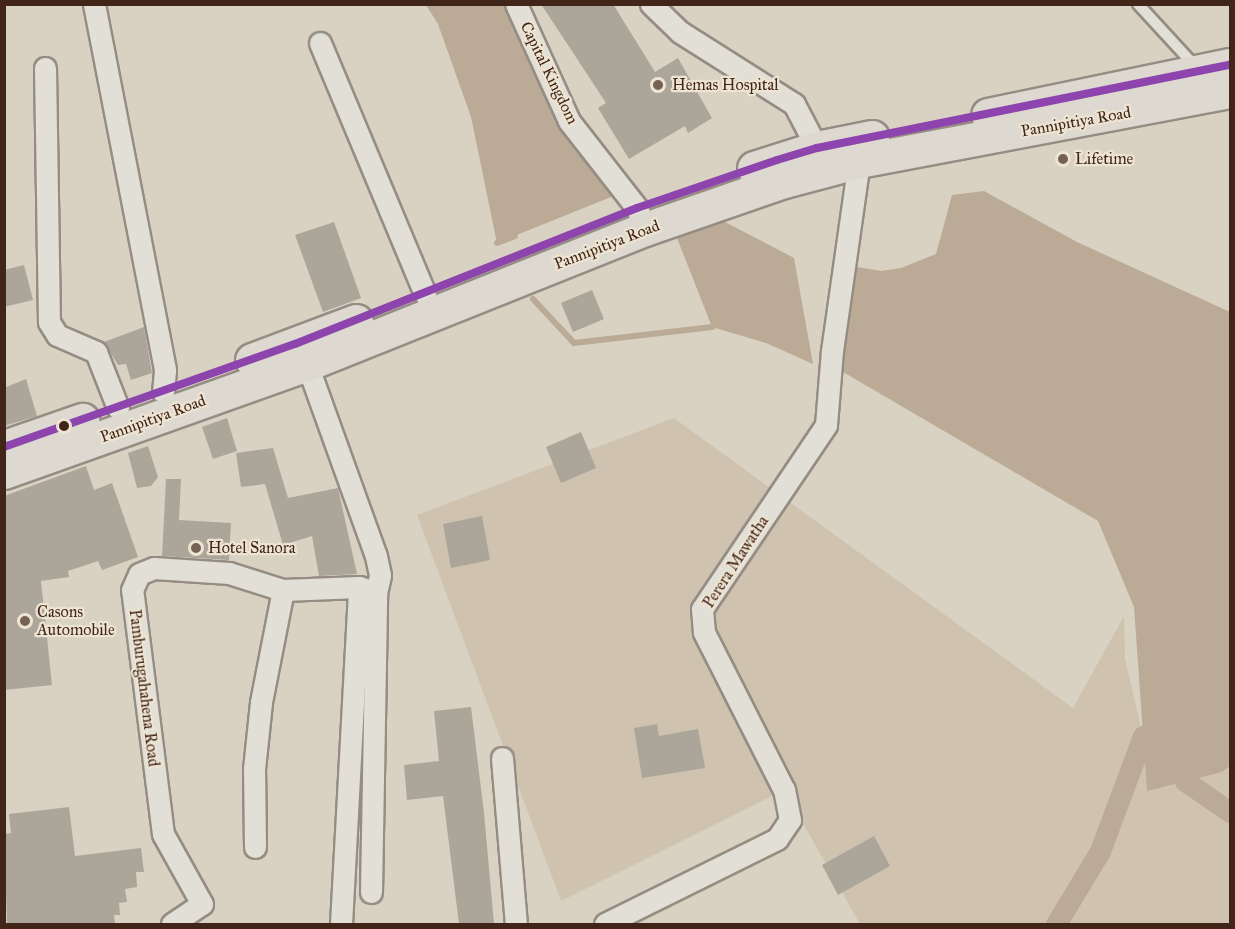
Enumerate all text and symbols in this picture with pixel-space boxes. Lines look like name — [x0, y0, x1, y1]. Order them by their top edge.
street label: Capital Kingdom — [516, 19, 582, 127]
place label: Hemas Hospital — [672, 75, 779, 95]
marker: Hemas Hospital — [649, 76, 667, 94]
street label: Pannipitiya Road — [1020, 103, 1132, 141]
place label: Lifetime — [1075, 149, 1133, 169]
marker: Lifetime — [1056, 152, 1070, 166]
street label: Pannipitiya Road — [552, 216, 662, 274]
street label: Pannipitiya Road — [97, 391, 209, 447]
unlabelled marker — [58, 420, 70, 432]
street label: Perera Mawatha — [699, 512, 773, 612]
place label: Hotel Sanora — [208, 538, 295, 558]
marker: Hotel Sanora — [189, 541, 203, 555]
place label: Casons Automobile — [37, 602, 115, 640]
street label: Pamburugahahena Road — [125, 608, 163, 768]
marker: Casons Automobile — [18, 614, 32, 628]

